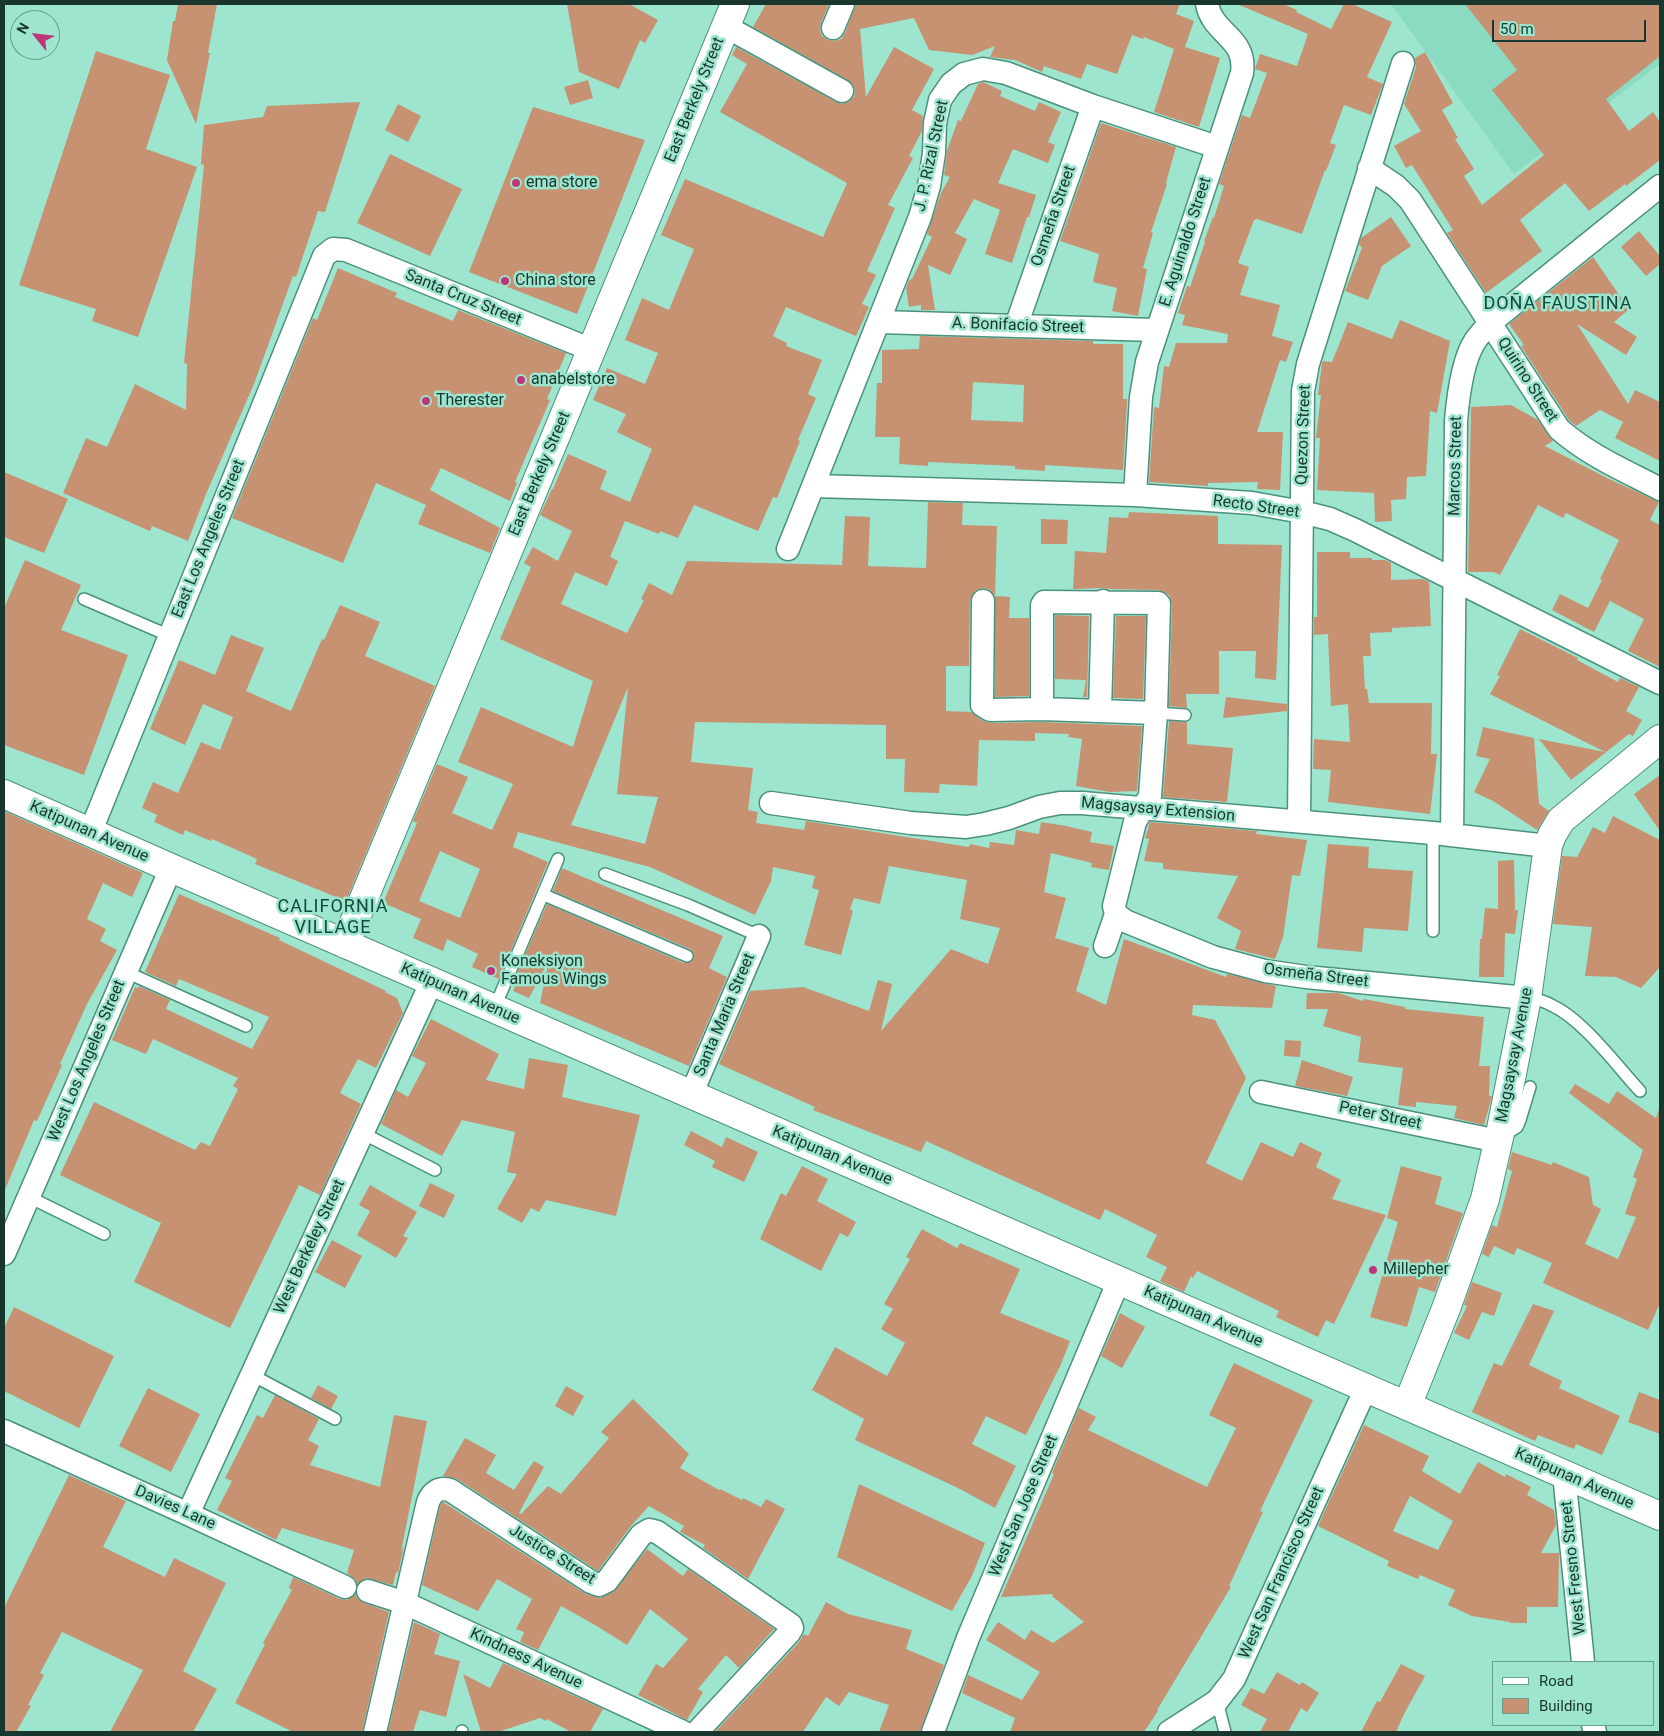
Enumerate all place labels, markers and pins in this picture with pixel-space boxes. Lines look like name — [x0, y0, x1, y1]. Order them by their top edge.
place label: ema store — [526, 173, 597, 193]
marker: ema store — [510, 177, 522, 189]
place label: China store — [515, 271, 596, 291]
marker: China store — [499, 275, 511, 287]
place label: anabelstore — [531, 370, 615, 390]
marker: anabelstore — [515, 374, 527, 386]
place label: Therester — [436, 391, 504, 411]
marker: Therester — [420, 395, 432, 407]
place label: Koneksiyon Famous Wings — [501, 952, 607, 990]
marker: Koneksiyon Famous Wings — [485, 965, 497, 977]
place label: Millepher — [1383, 1260, 1449, 1280]
marker: Millepher — [1367, 1264, 1379, 1276]

